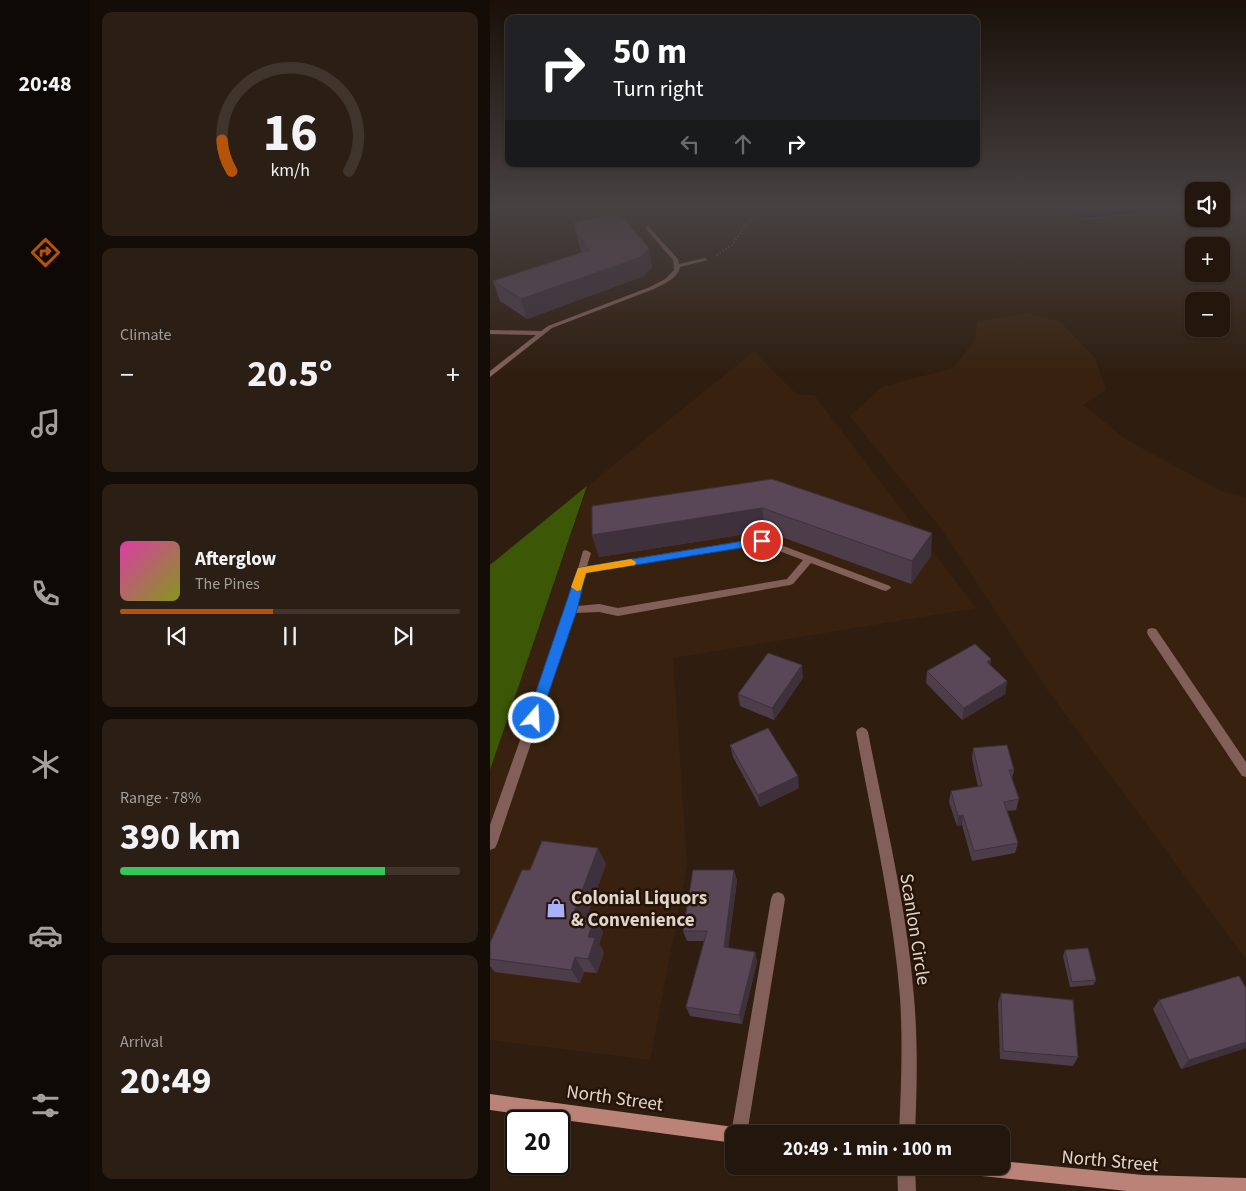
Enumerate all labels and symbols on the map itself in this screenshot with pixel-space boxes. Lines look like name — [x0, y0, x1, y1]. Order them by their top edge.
pin — [741, 520, 783, 562]
position arrow — [507, 691, 559, 743]
street label: Scanlon Circle — [892, 871, 937, 987]
place label: Colonial Liquors & Convenience — [571, 885, 707, 934]
shop icon: Colonial Liquors & Convenience — [545, 897, 567, 919]
street label: North Street — [565, 1078, 665, 1119]
speed limit sign: 20 — [505, 1110, 570, 1175]
street label: North Street — [1060, 1144, 1160, 1179]

